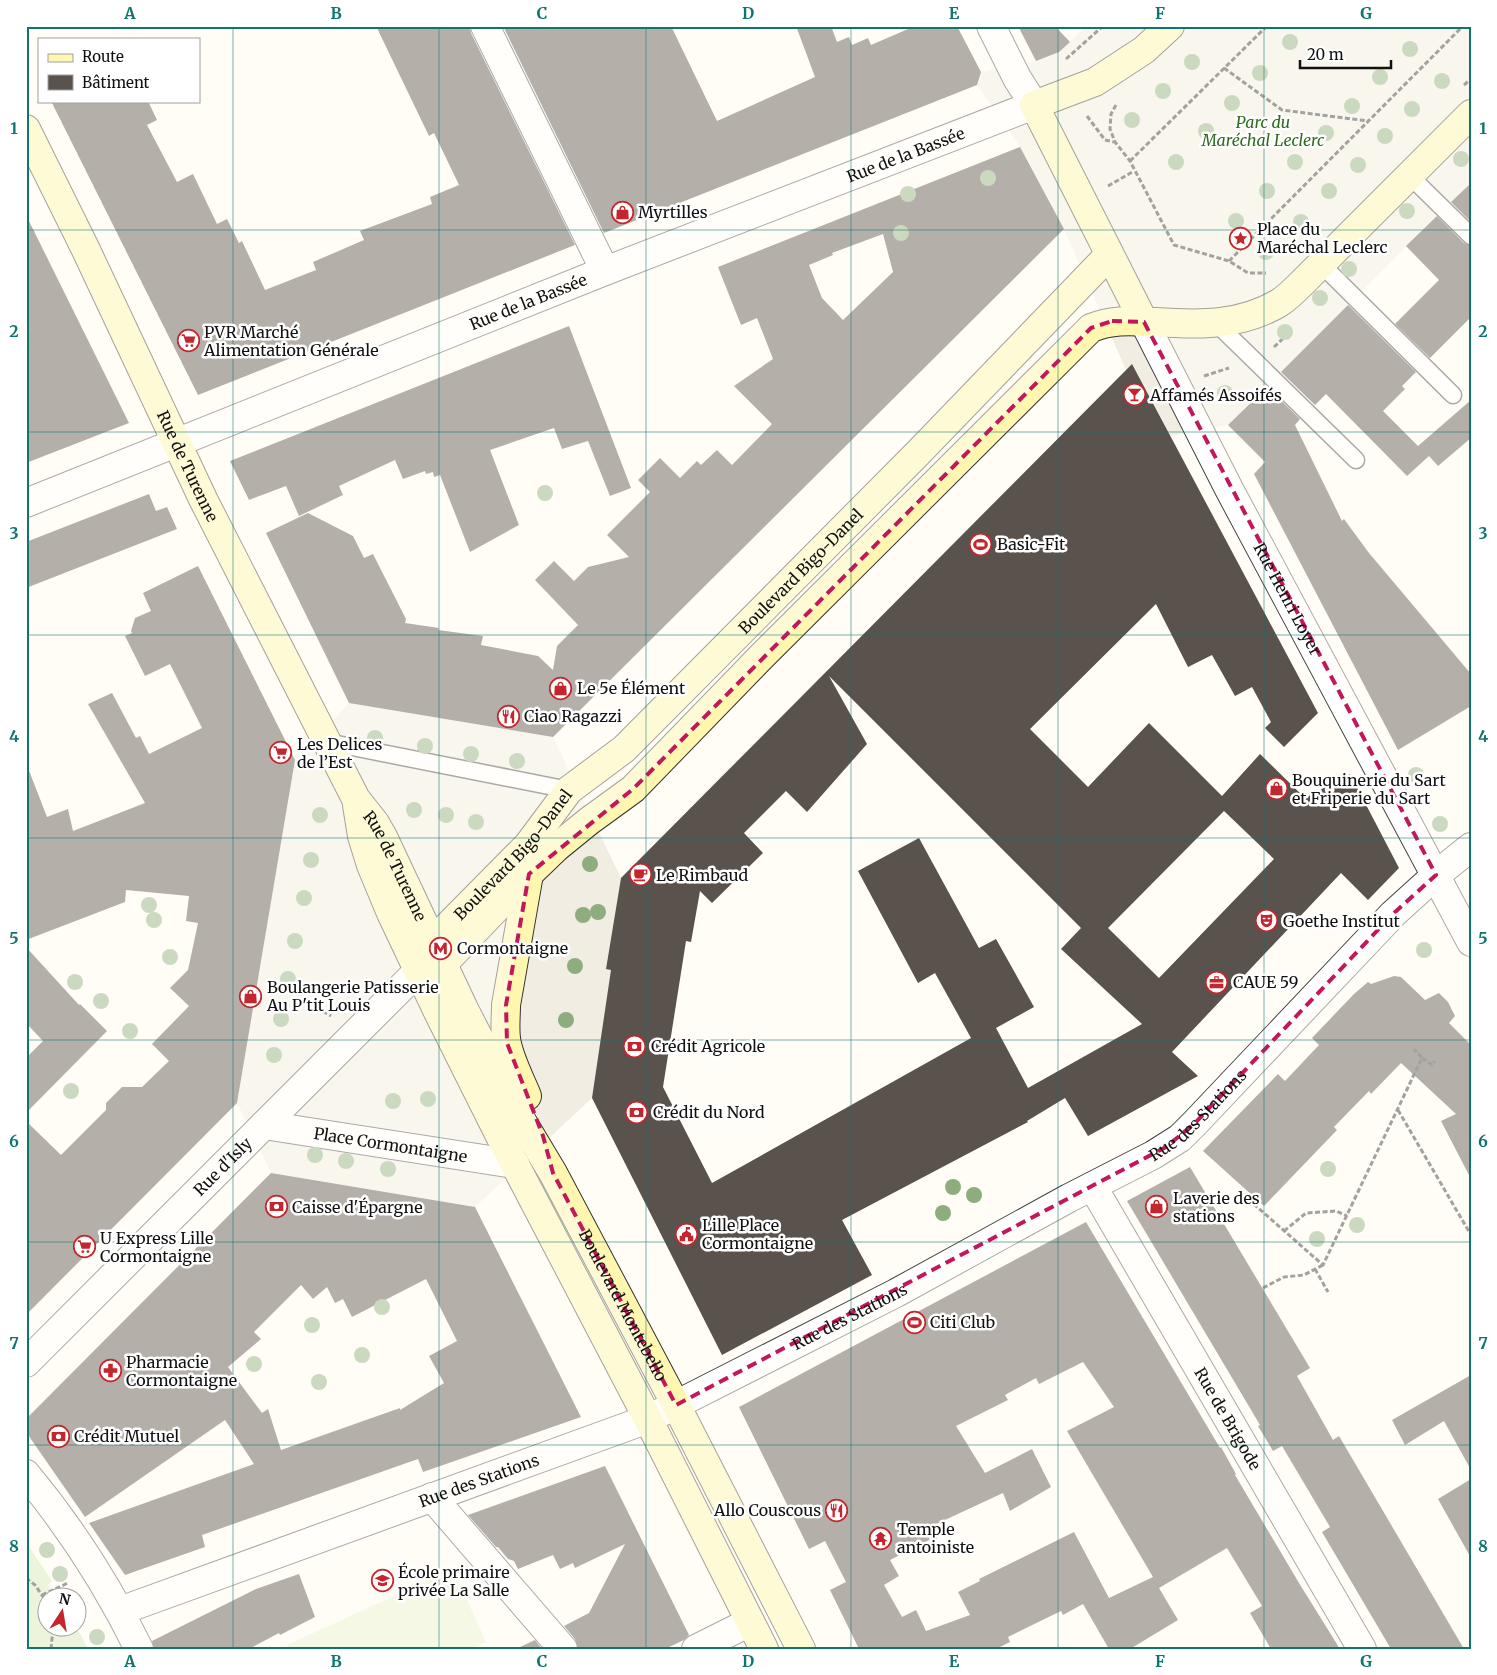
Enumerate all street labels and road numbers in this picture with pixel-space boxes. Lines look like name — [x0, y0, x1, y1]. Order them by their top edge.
street label: Rue de la Bassée — [844, 123, 967, 187]
street label: Rue de la Bassée — [466, 269, 590, 334]
street label: Rue de Turenne — [153, 407, 223, 525]
street label: Boulevard Bigo-Danel — [734, 504, 867, 638]
street label: Rue Henri Loyer — [1249, 539, 1326, 659]
street label: Boulevard Bigo-Danel — [450, 785, 576, 924]
street label: Rue de Turenne — [359, 807, 431, 924]
street label: Rue des Stations — [1145, 1065, 1251, 1165]
street label: Place Cormontaigne — [312, 1123, 469, 1166]
street label: Rue d'Isly — [189, 1133, 256, 1200]
street label: Boulevard Montebello — [575, 1226, 671, 1384]
street label: Rue des Stations — [789, 1279, 911, 1354]
street label: Rue de Brigode — [1190, 1364, 1266, 1473]
street label: Rue des Stations — [416, 1449, 542, 1511]

